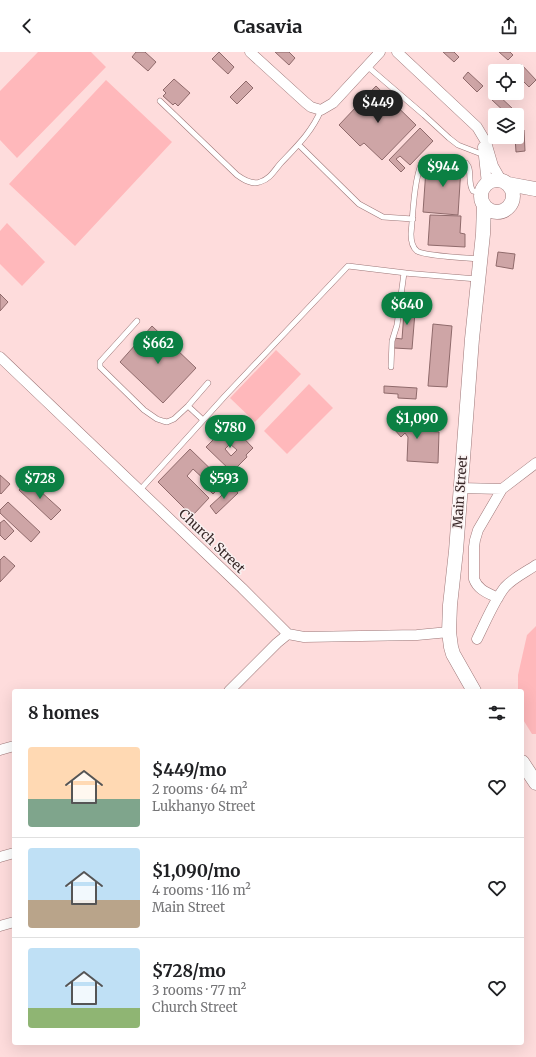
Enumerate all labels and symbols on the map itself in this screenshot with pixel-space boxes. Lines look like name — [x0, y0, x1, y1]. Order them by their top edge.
pin: $449 — [354, 90, 402, 124]
pin: $944 — [419, 154, 467, 188]
pin: $640 — [383, 292, 431, 326]
pin: $662 — [134, 331, 182, 365]
pin: $1,090 — [384, 406, 450, 440]
pin: $780 — [206, 415, 254, 449]
street label: Main Street — [449, 455, 471, 529]
pin: $728 — [16, 466, 64, 500]
pin: $593 — [200, 466, 248, 500]
street label: Church Street — [175, 505, 249, 577]

